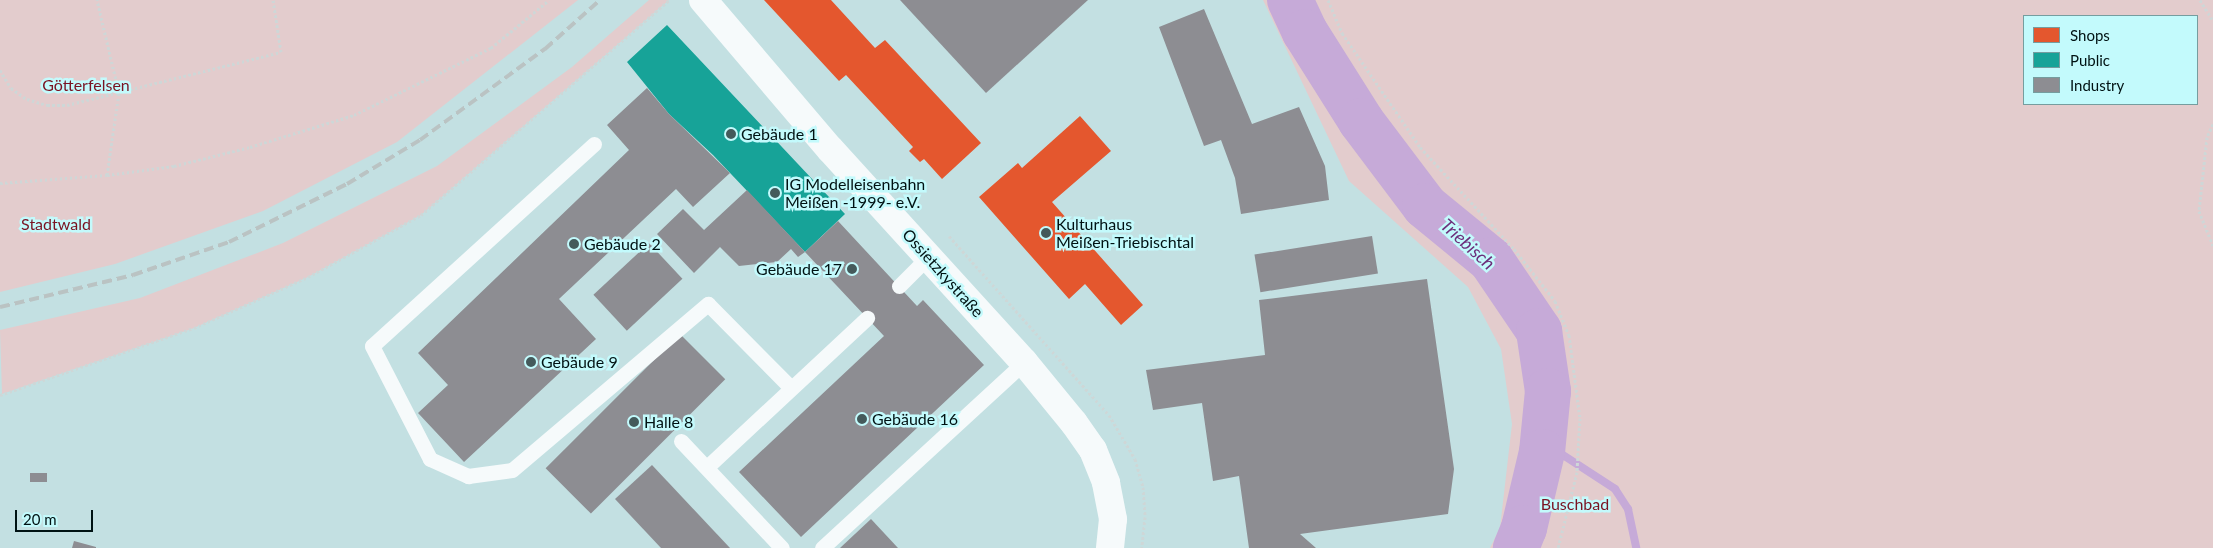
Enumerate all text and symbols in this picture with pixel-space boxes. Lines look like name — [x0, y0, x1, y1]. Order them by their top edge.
legend — [2023, 15, 2198, 105]
text: Shops — [2070, 26, 2110, 44]
text: Public — [2070, 51, 2110, 69]
park label: Götterfelsen — [42, 75, 130, 95]
text: Industry — [2070, 76, 2124, 94]
place label: Gebäude 1 — [741, 124, 818, 144]
marker: Gebäude 1 — [725, 128, 737, 140]
place label: IG Modelleisenbahn Meißen -1999- e.V. — [785, 174, 925, 212]
marker: IG Modelleisenbahn Meißen -1999- e.V. — [769, 187, 781, 199]
park label: Stadtwald — [21, 214, 91, 234]
place label: Kulturhaus Meißen-Triebischtal — [1056, 214, 1194, 252]
water label: Triebisch — [1436, 214, 1500, 274]
street label: Ossietzkystraße — [898, 225, 988, 321]
marker: Kulturhaus Meißen-Triebischtal — [1040, 227, 1052, 239]
place label: Gebäude 2 — [584, 234, 661, 254]
marker: Gebäude 2 — [568, 238, 580, 250]
place label: Gebäude 17 — [756, 259, 842, 279]
marker: Gebäude 17 — [846, 263, 858, 275]
place label: Gebäude 9 — [541, 352, 618, 372]
marker: Gebäude 9 — [525, 356, 537, 368]
place label: Gebäude 16 — [872, 409, 958, 429]
place label: Halle 8 — [644, 412, 693, 432]
marker: Gebäude 16 — [856, 413, 868, 425]
marker: Halle 8 — [628, 416, 640, 428]
park label: Buschbad — [1541, 494, 1609, 514]
scale bar — [18, 500, 95, 532]
text: 20 m — [23, 510, 57, 528]

